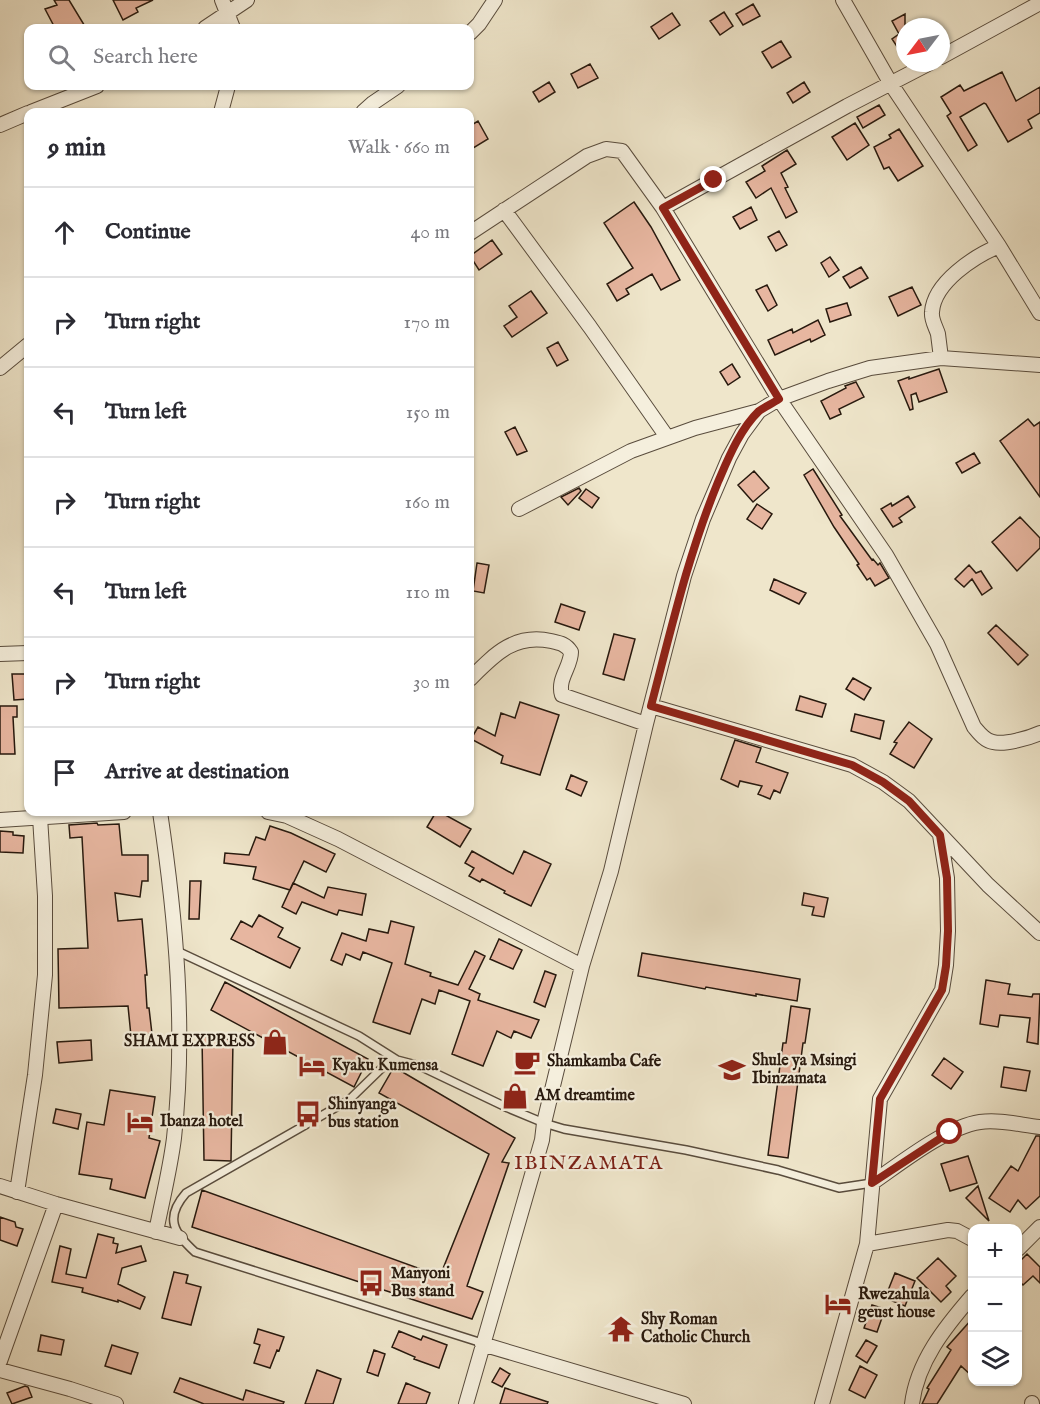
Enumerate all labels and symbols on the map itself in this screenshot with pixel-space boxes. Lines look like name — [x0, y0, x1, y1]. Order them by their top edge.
north arrow — [896, 18, 950, 72]
route end — [700, 166, 726, 192]
shop icon: SHAMI EXPRESS — [260, 1027, 290, 1057]
place label: SHAMI EXPRESS — [124, 1032, 255, 1052]
cafe icon: Shamkamba Cafe — [512, 1047, 542, 1077]
hotel icon: Kyaku Kumensa — [297, 1051, 327, 1081]
place label: Shule ya Msingi Ibinzamata — [752, 1051, 857, 1089]
place label: Shamkamba Cafe — [547, 1052, 662, 1072]
school or university icon: Shule ya Msingi Ibinzamata — [717, 1055, 747, 1085]
place label: Kyaku Kumensa — [332, 1056, 439, 1076]
shop icon: AM dreamtime — [500, 1081, 530, 1111]
place label: AM dreamtime — [534, 1086, 635, 1106]
place label: Shinyanga bus station — [327, 1095, 399, 1133]
bus stop icon: Shinyanga bus station — [293, 1099, 323, 1129]
hotel icon: Ibanza hotel — [125, 1107, 155, 1137]
place label: Ibanza hotel — [160, 1112, 244, 1132]
route start — [936, 1118, 962, 1144]
district label: IBINZAMATA — [514, 1151, 664, 1176]
place label: Manyoni Bus stand — [391, 1264, 455, 1302]
bus stop icon: Manyoni Bus stand — [356, 1268, 386, 1298]
place label: Rwezahula geust house — [858, 1285, 936, 1323]
hotel icon: Rwezahula geust house — [823, 1289, 853, 1319]
place label: Shy Roman Catholic Church — [641, 1310, 751, 1348]
temple icon: Shy Roman Catholic Church — [606, 1314, 636, 1344]

